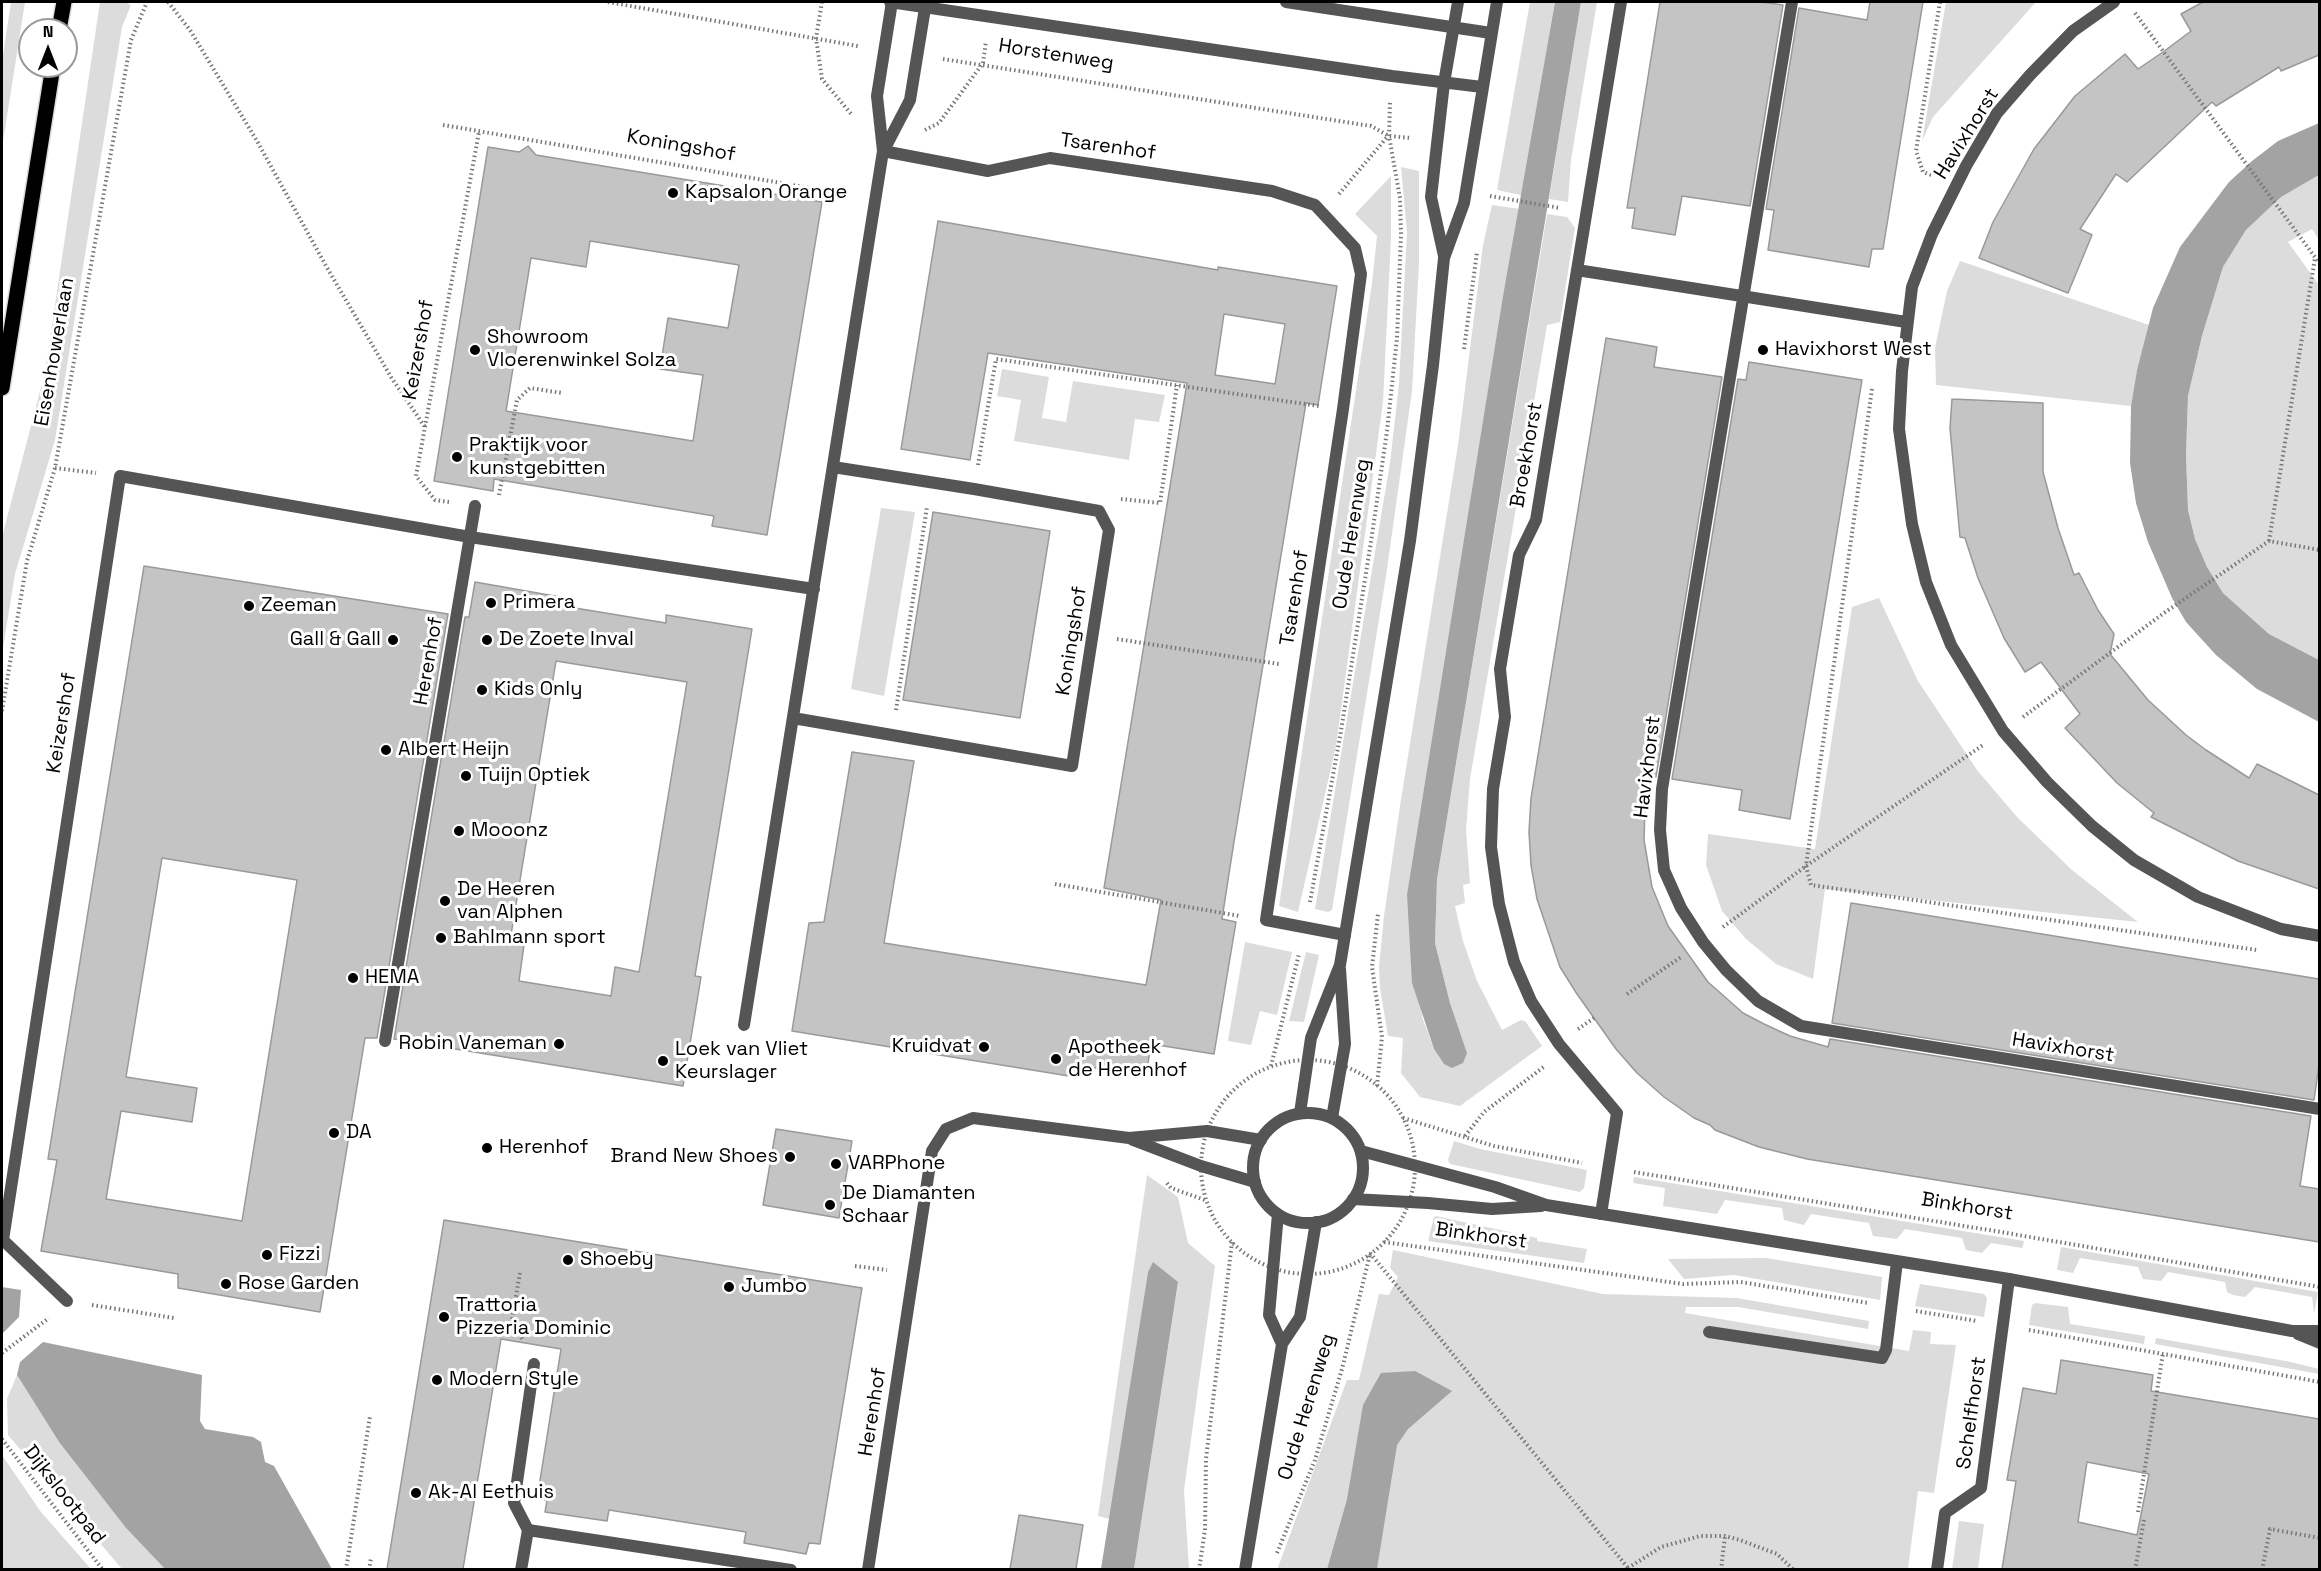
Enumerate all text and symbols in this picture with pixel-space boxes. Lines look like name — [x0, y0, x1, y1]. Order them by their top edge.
north arrow — [18, 18, 78, 78]
text: N — [43, 21, 53, 42]
street label: Horstenweg — [997, 34, 1115, 76]
street label: Havixhorst — [1930, 84, 2004, 184]
street label: Koningshof — [625, 125, 737, 167]
street label: Tsarenhof — [1059, 128, 1157, 166]
place label: Kapsalon Orange — [685, 181, 847, 205]
marker: Kapsalon Orange — [666, 186, 680, 200]
street label: Eisenhowerlaan — [30, 276, 80, 428]
street label: Keizershof — [398, 298, 440, 402]
place label: Showroom Vloerenwinkel Solza — [487, 326, 676, 373]
place label: Havixhorst West — [1775, 338, 1932, 362]
marker: Showroom Vloerenwinkel Solza — [468, 343, 482, 357]
marker: Havixhorst West — [1756, 343, 1770, 357]
street label: Broekhorst — [1506, 400, 1548, 510]
place label: Praktijk voor kunstgebitten — [469, 434, 606, 481]
marker: Praktijk voor kunstgebitten — [450, 450, 464, 464]
street label: Oude Herenweg — [1328, 457, 1376, 611]
street label: Tsarenhof — [1276, 549, 1314, 647]
street label: Koningshof — [1052, 585, 1092, 697]
place label: Primera — [503, 591, 575, 615]
place label: Zeeman — [261, 594, 337, 618]
marker: Primera — [484, 596, 498, 610]
marker: Zeeman — [242, 599, 256, 613]
street label: Herenhof — [409, 615, 449, 707]
place label: Gall & Gall — [290, 628, 381, 652]
place label: De Zoete Inval — [499, 628, 634, 652]
marker: Gall & Gall — [386, 633, 400, 647]
marker: De Zoete Inval — [480, 633, 494, 647]
street label: Keizershof — [42, 671, 82, 775]
place label: Kids Only — [494, 678, 582, 702]
marker: Kids Only — [475, 683, 489, 697]
street label: Havixhorst — [1630, 714, 1666, 820]
place label: Albert Heijn — [398, 738, 509, 762]
marker: Albert Heijn — [379, 743, 393, 757]
place label: Tuijn Optiek — [478, 764, 590, 788]
marker: Tuijn Optiek — [459, 769, 473, 783]
place label: Mooonz — [471, 819, 548, 843]
marker: Mooonz — [452, 824, 466, 838]
place label: De Heeren van Alphen — [457, 878, 563, 925]
marker: De Heeren van Alphen — [438, 894, 452, 908]
place label: Bahlmann sport — [453, 926, 606, 950]
marker: Bahlmann sport — [434, 931, 448, 945]
place label: HEMA — [365, 966, 419, 990]
marker: HEMA — [346, 971, 360, 985]
street label: Havixhorst — [2010, 1028, 2116, 1068]
place label: Robin Vaneman — [399, 1032, 547, 1056]
place label: Kruidvat — [892, 1035, 972, 1059]
place label: Apotheek de Herenhof — [1068, 1036, 1187, 1083]
marker: Robin Vaneman — [552, 1037, 566, 1051]
place label: Loek van Vliet Keurslager — [675, 1038, 808, 1085]
marker: Kruidvat — [977, 1040, 991, 1054]
marker: Apotheek de Herenhof — [1049, 1052, 1063, 1066]
marker: Loek van Vliet Keurslager — [656, 1054, 670, 1068]
place label: DA — [346, 1121, 372, 1145]
marker: DA — [327, 1126, 341, 1140]
place label: Herenhof — [499, 1136, 588, 1160]
marker: Herenhof — [480, 1141, 494, 1155]
place label: Brand New Shoes — [610, 1145, 778, 1169]
marker: Brand New Shoes — [783, 1150, 797, 1164]
place label: VARPhone — [848, 1152, 945, 1176]
marker: VARPhone — [829, 1157, 843, 1171]
place label: De Diamanten Schaar — [842, 1182, 976, 1229]
street label: Binkhorst — [1919, 1188, 2015, 1226]
marker: De Diamanten Schaar — [823, 1198, 837, 1212]
street label: Binkhorst — [1433, 1218, 1529, 1254]
place label: Fizzi — [279, 1243, 320, 1267]
marker: Fizzi — [260, 1248, 274, 1262]
place label: Shoeby — [580, 1248, 654, 1272]
marker: Shoeby — [561, 1253, 575, 1267]
place label: Rose Garden — [238, 1272, 359, 1296]
place label: Jumbo — [741, 1275, 807, 1299]
marker: Rose Garden — [219, 1277, 233, 1291]
marker: Jumbo — [722, 1280, 736, 1294]
place label: Trattoria Pizzeria Dominic — [456, 1294, 611, 1341]
marker: Trattoria Pizzeria Dominic — [437, 1310, 451, 1324]
street label: Oude Herenweg — [1273, 1331, 1341, 1483]
street label: Schelfhorst — [1952, 1355, 1992, 1471]
street label: Herenhof — [854, 1366, 892, 1458]
place label: Modern Style — [449, 1368, 579, 1392]
marker: Modern Style — [430, 1373, 444, 1387]
street label: Dijkslootpad — [18, 1441, 110, 1549]
place label: Ak-Al Eethuis — [428, 1481, 554, 1505]
marker: Ak-Al Eethuis — [409, 1486, 423, 1500]

